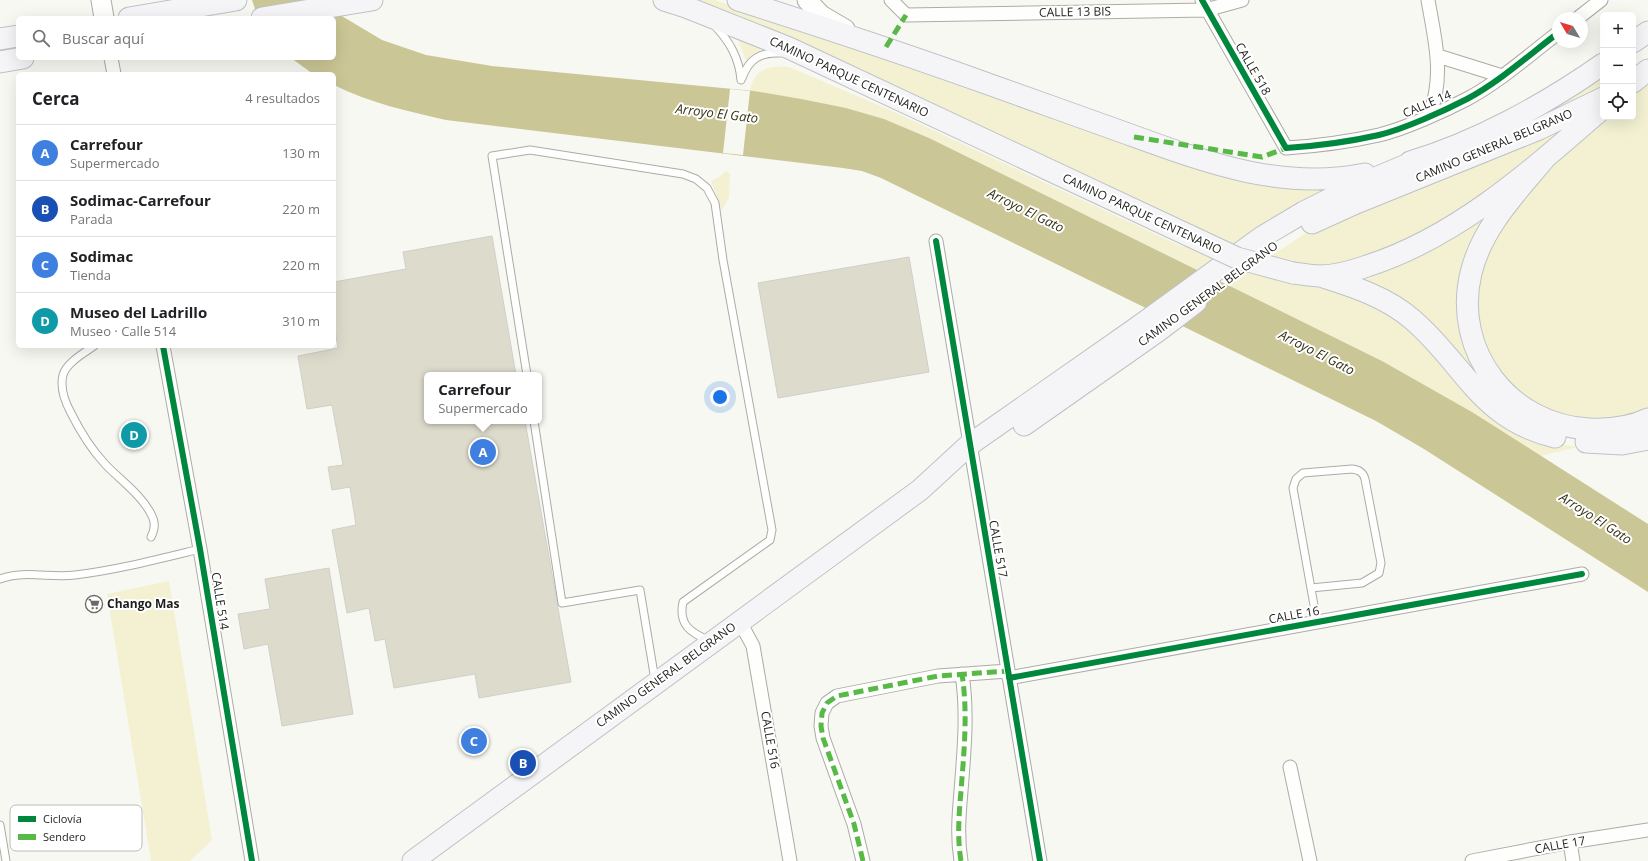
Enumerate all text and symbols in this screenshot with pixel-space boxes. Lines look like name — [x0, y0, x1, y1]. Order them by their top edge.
street label: CALLE 13 BIS — [1039, 2, 1111, 21]
north arrow — [1552, 12, 1588, 48]
map controls — [1600, 12, 1636, 120]
button: + — [1600, 12, 1636, 48]
search box — [16, 16, 336, 60]
icon: search — [30, 27, 52, 49]
text: Buscar aquí — [62, 28, 144, 48]
street label: CAMINO PARQUE CENTENARIO — [767, 32, 932, 121]
street label: CALLE 518 — [1232, 39, 1275, 98]
button: − — [1600, 48, 1636, 84]
button: locate — [1600, 84, 1636, 120]
street label: CALLE 14 — [1400, 86, 1454, 121]
text: Cerca — [32, 87, 80, 110]
text: 4 resultados — [245, 89, 320, 107]
water label: Arroyo El Gato — [674, 99, 759, 127]
street label: CAMINO GENERAL BELGRANO — [1413, 105, 1575, 186]
text: Carrefour — [70, 134, 143, 154]
text: A — [41, 144, 49, 162]
text: 130 m — [282, 144, 320, 162]
text: Supermercado — [70, 154, 160, 172]
street label: CAMINO PARQUE CENTENARIO — [1060, 169, 1225, 258]
water label: Arroyo El Gato — [984, 183, 1067, 236]
text: Sodimac-Carrefour — [70, 190, 211, 210]
text: B — [41, 200, 49, 218]
text: 220 m — [282, 200, 320, 218]
text: Parada — [70, 210, 113, 228]
street label: CAMINO GENERAL BELGRANO — [1134, 237, 1281, 350]
text: Sodimac — [70, 246, 133, 266]
text: C — [41, 256, 49, 274]
text: 220 m — [282, 256, 320, 274]
text: Tienda — [70, 266, 111, 284]
text: Museo del Ladrillo — [70, 302, 207, 322]
text: D — [40, 312, 50, 330]
text: 310 m — [282, 312, 320, 330]
text: Museo · Calle 514 — [70, 322, 176, 340]
water label: Arroyo El Gato — [1275, 325, 1358, 379]
popup — [424, 372, 542, 424]
text: Carrefour — [438, 379, 511, 399]
your location — [710, 387, 730, 407]
text: Supermercado — [438, 399, 528, 417]
pin: D — [121, 420, 147, 450]
pin: A — [470, 437, 496, 467]
water label: Arroyo El Gato — [1556, 487, 1636, 548]
street label: CALLE 517 — [985, 519, 1012, 579]
street label: CALLE 514 — [208, 571, 233, 631]
supermarket icon: Chango Mas — [84, 594, 104, 614]
place label: Chango Mas — [107, 595, 180, 612]
street label: CALLE 16 — [1267, 602, 1321, 627]
street label: CAMINO GENERAL BELGRANO — [592, 618, 739, 731]
street label: CALLE 516 — [757, 710, 784, 770]
pin: C — [461, 726, 487, 756]
pin: B — [510, 748, 536, 778]
legend — [10, 805, 142, 851]
text: Ciclovía — [43, 811, 82, 826]
text: Sendero — [43, 829, 86, 844]
street label: CALLE 17 — [1533, 832, 1587, 857]

